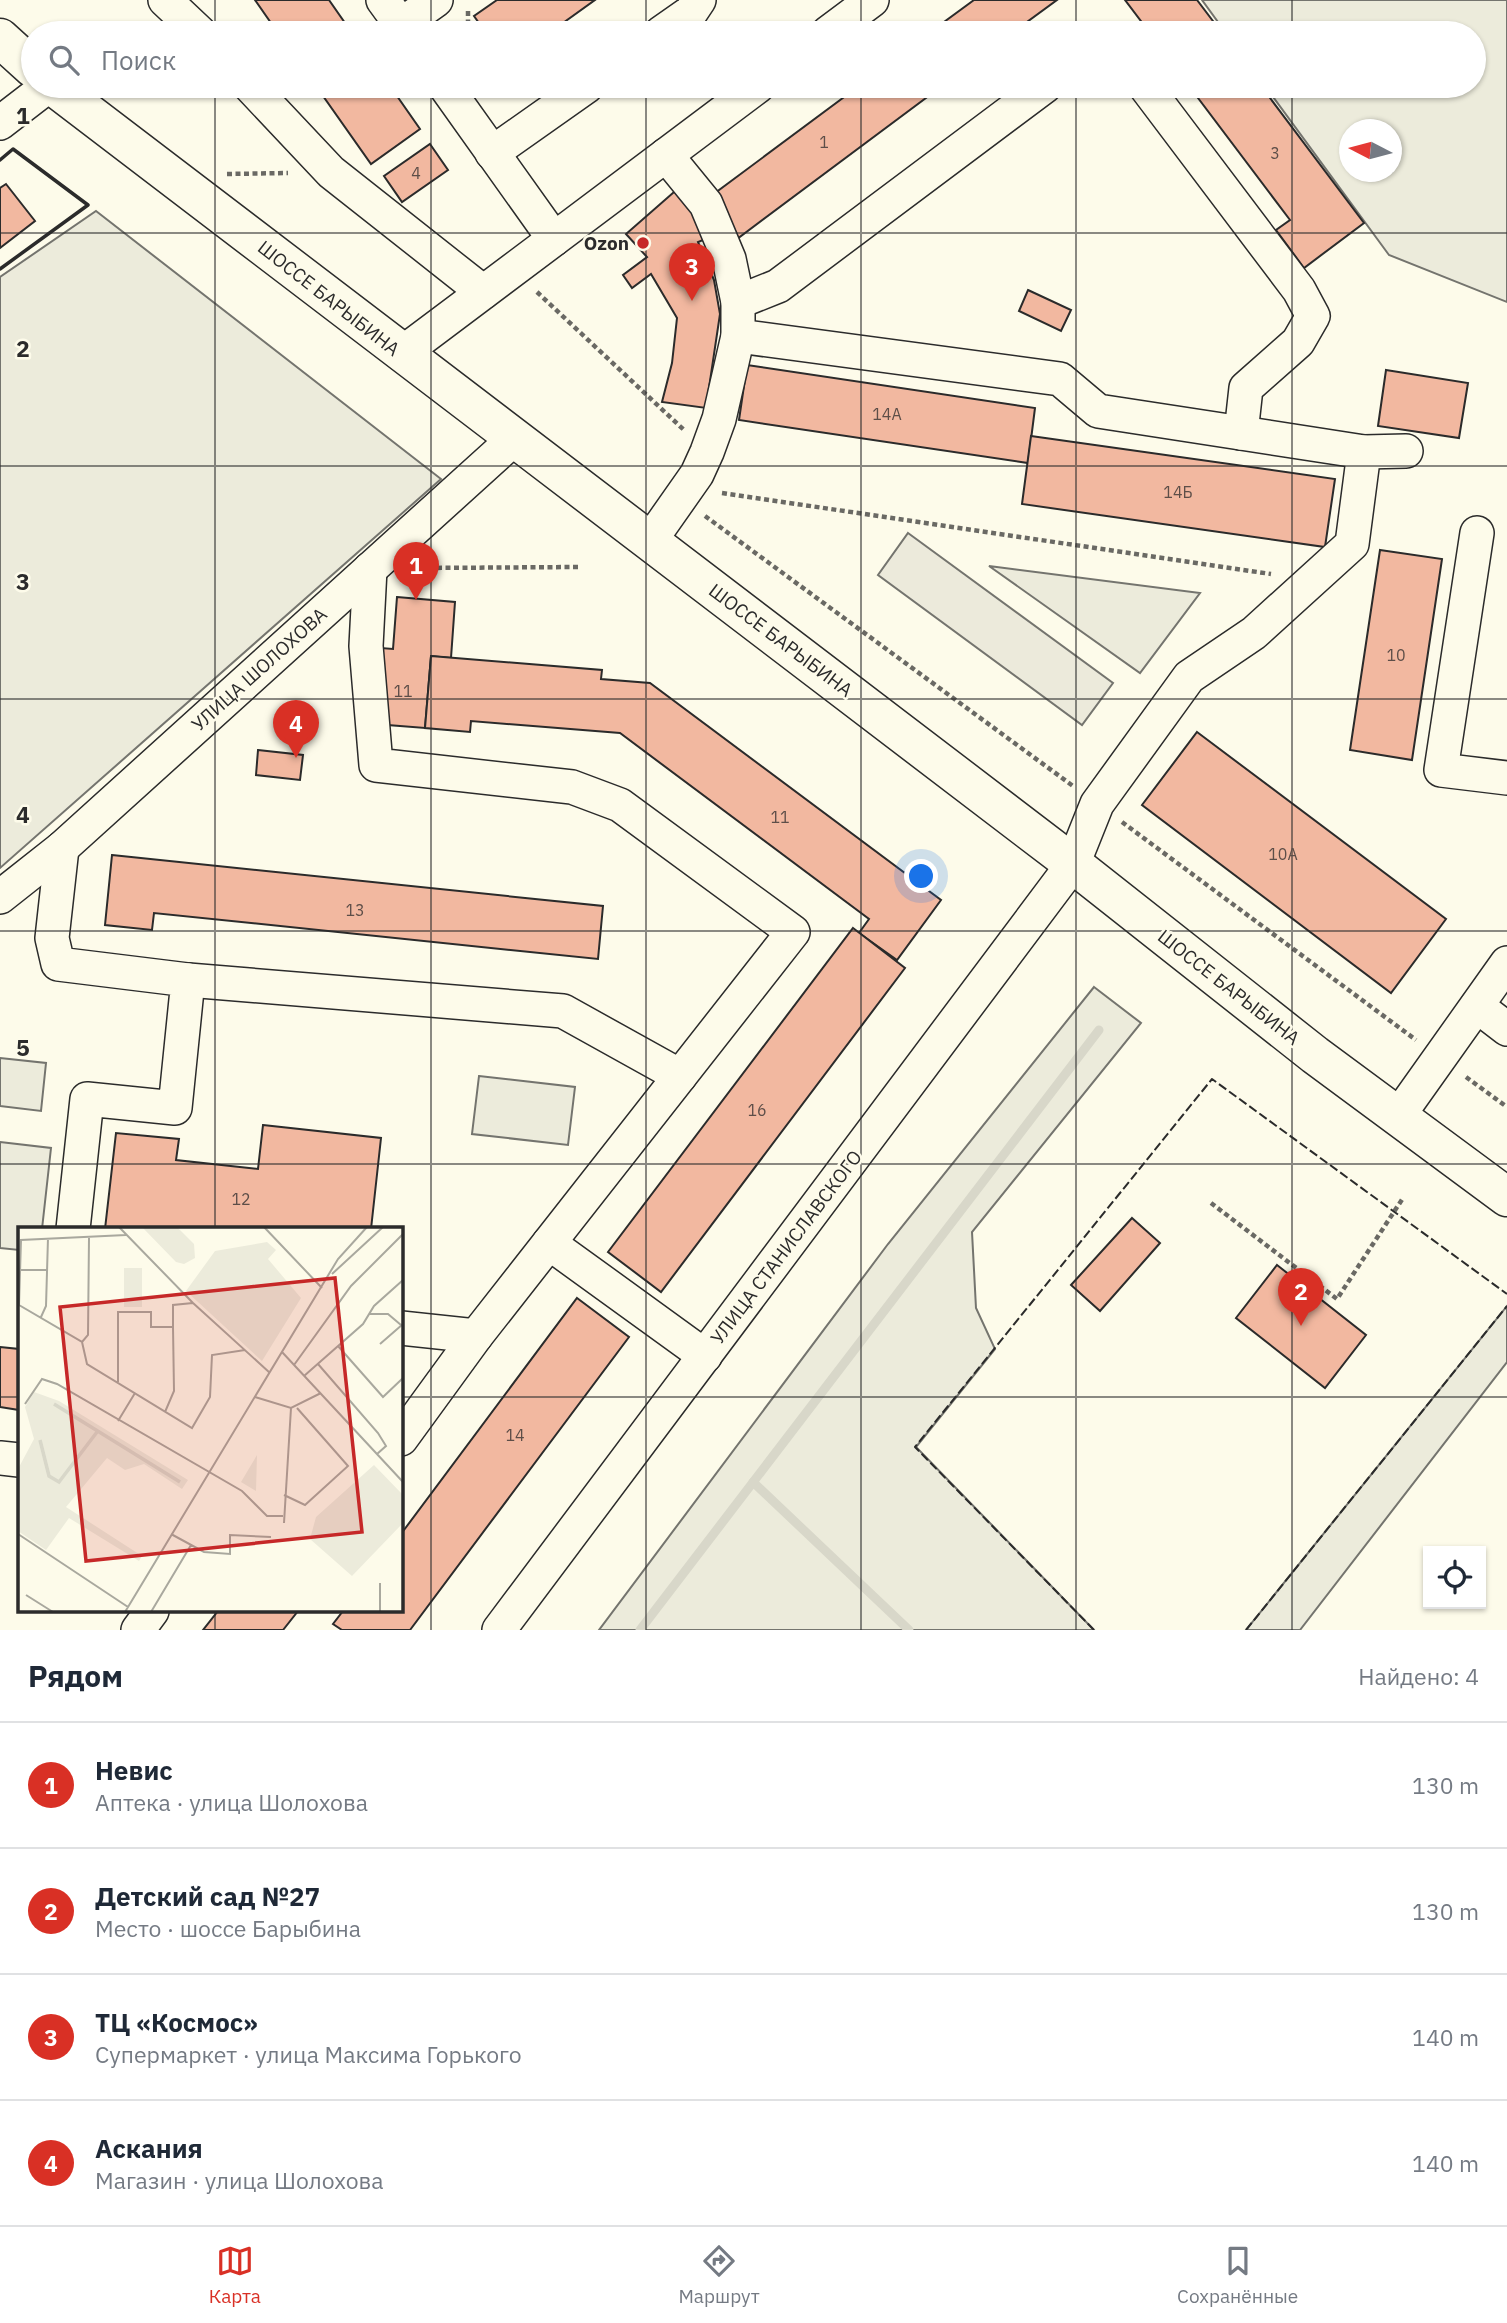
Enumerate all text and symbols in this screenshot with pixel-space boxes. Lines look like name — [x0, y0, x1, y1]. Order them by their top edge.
search box — [21, 21, 1486, 98]
icon: search — [45, 41, 83, 79]
text: Поиск — [101, 43, 176, 77]
text: 1 — [16, 100, 30, 130]
north arrow — [1339, 119, 1402, 182]
house number: 1 — [819, 132, 829, 152]
house number: 3 — [1270, 143, 1280, 163]
house number: 4 — [411, 163, 421, 183]
place label: Ozon — [584, 231, 629, 255]
street label: ШОССЕ БАРЫБИНА — [253, 235, 405, 361]
marker: Ozon — [635, 235, 651, 251]
pin: 3 — [669, 243, 715, 301]
text: 2 — [16, 333, 30, 363]
house number: 14А — [872, 404, 902, 424]
house number: 14Б — [1163, 482, 1193, 502]
pin: 1 — [393, 542, 439, 600]
text: 3 — [16, 566, 30, 596]
street label: ШОССЕ БАРЫБИНА — [704, 578, 858, 702]
street label: УЛИЦА ШОЛОХОВА — [186, 602, 332, 736]
house number: 10 — [1386, 645, 1406, 665]
house number: 11 — [393, 681, 413, 701]
pin: 4 — [273, 700, 319, 758]
text: 4 — [16, 799, 30, 829]
house number: 11 — [770, 807, 790, 827]
house number: 10А — [1268, 844, 1298, 864]
your location — [904, 859, 938, 893]
house number: 13 — [345, 900, 365, 920]
street label: ШОССЕ БАРЫБИНА — [1153, 924, 1305, 1050]
text: 5 — [16, 1032, 30, 1062]
house number: 16 — [747, 1100, 767, 1120]
street label: УЛИЦА СТАНИСЛАВСКОГО — [705, 1145, 867, 1349]
house number: 12 — [231, 1189, 251, 1209]
inset map — [18, 1227, 402, 1612]
pin: 2 — [1278, 1268, 1324, 1326]
house number: 14 — [505, 1425, 525, 1445]
map controls — [1423, 1546, 1486, 1609]
button: locate — [1423, 1546, 1486, 1609]
text: Рядом — [28, 1656, 123, 1695]
text: Найдено: 4 — [1358, 1661, 1479, 1691]
text: Невис — [95, 1753, 173, 1787]
text: 1 — [44, 1770, 58, 1800]
text: 130 m — [1412, 1770, 1479, 1800]
text: Аптека · улица Шолохова — [95, 1787, 368, 1817]
text: Детский сад №27 — [95, 1879, 320, 1913]
text: 2 — [44, 1896, 58, 1926]
text: 130 m — [1412, 1896, 1479, 1926]
text: Место · шоссе Барыбина — [95, 1913, 361, 1943]
text: ТЦ «Космос» — [95, 2005, 258, 2039]
text: 3 — [44, 2022, 58, 2052]
text: 140 m — [1412, 2022, 1479, 2052]
text: Супермаркет · улица Максима Горького — [95, 2039, 522, 2069]
text: Аскания — [95, 2131, 203, 2165]
text: 4 — [44, 2148, 58, 2178]
text: 140 m — [1412, 2148, 1479, 2178]
text: Магазин · улица Шолохова — [95, 2165, 384, 2195]
tab: Карта — [209, 2242, 261, 2308]
tab: Маршрут — [678, 2242, 760, 2308]
tab: Сохранённые — [1177, 2242, 1298, 2308]

